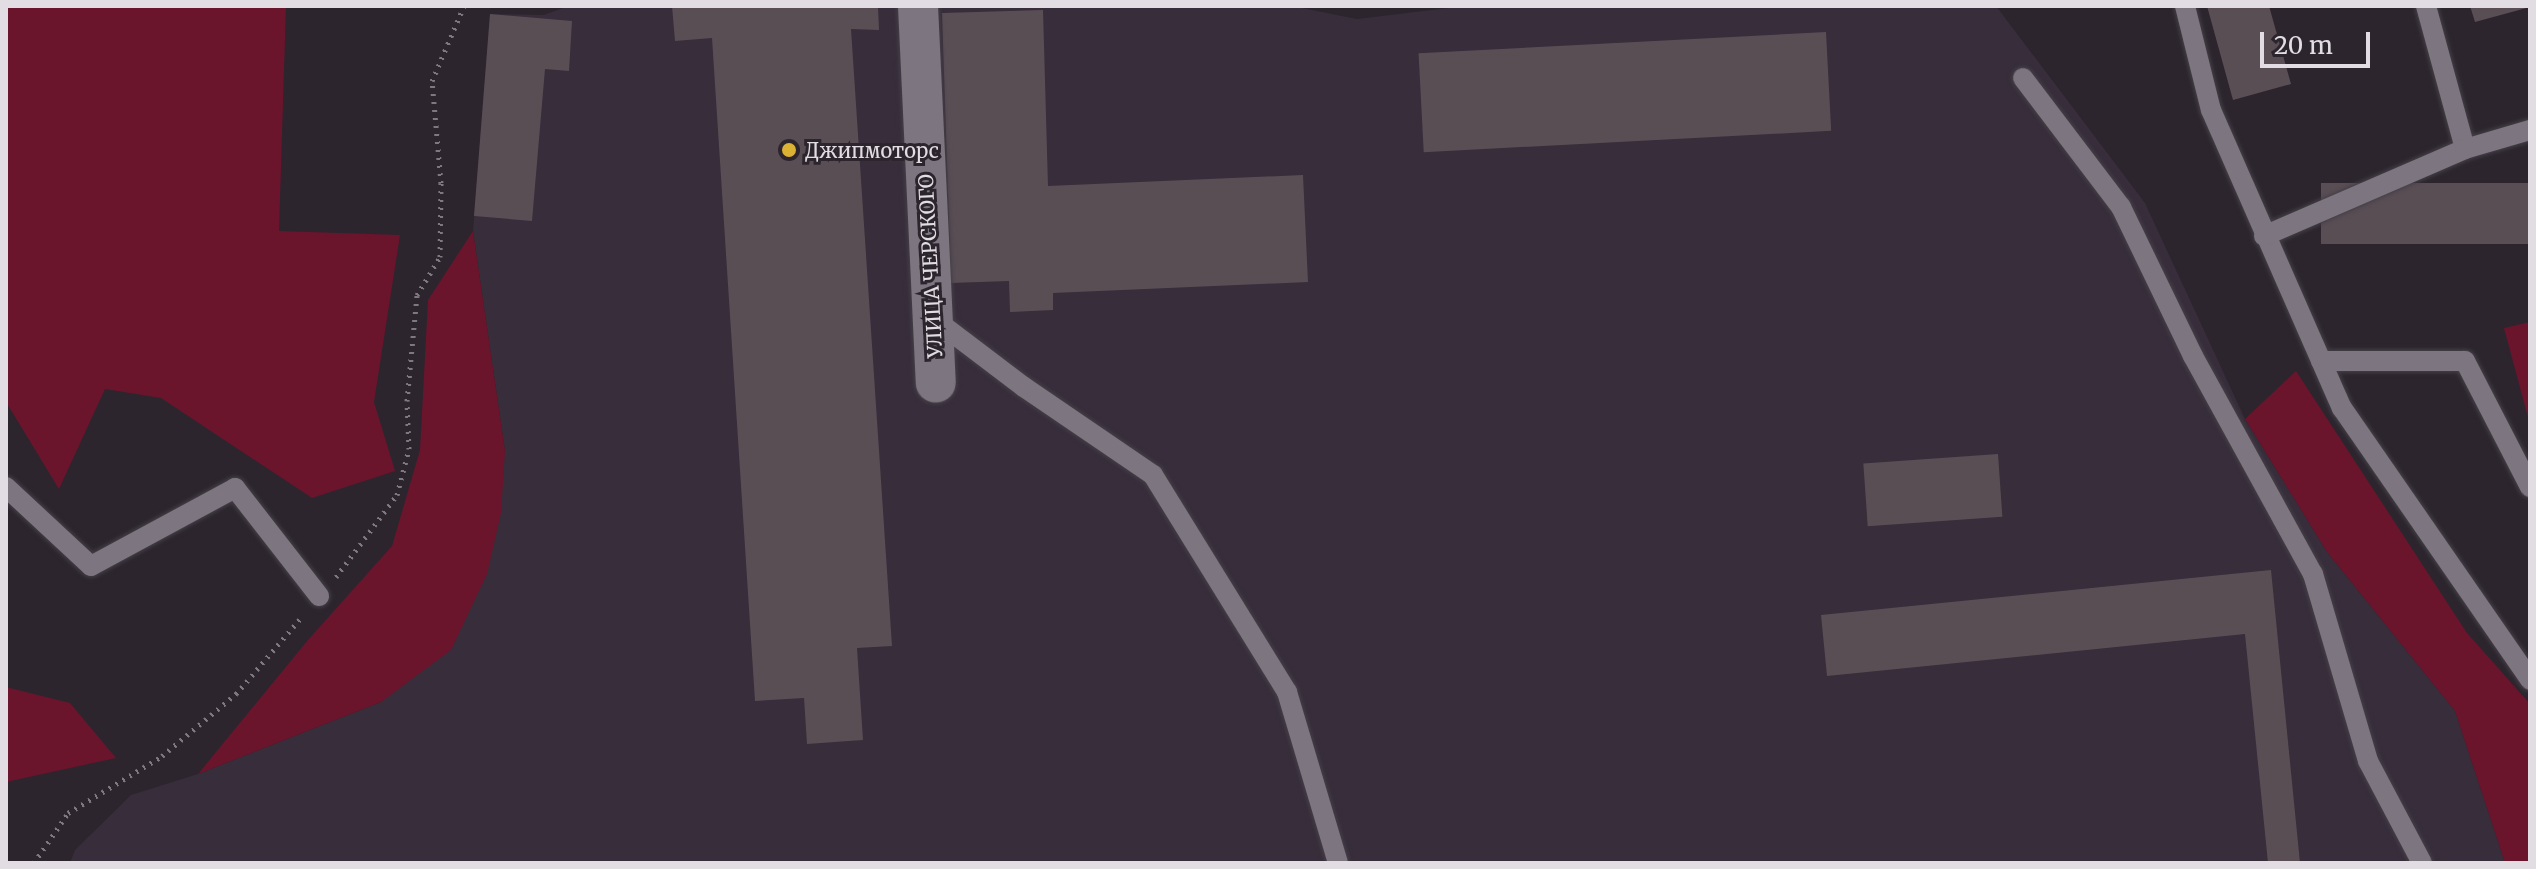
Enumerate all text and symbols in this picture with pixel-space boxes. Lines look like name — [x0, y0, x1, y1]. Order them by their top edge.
scale bar — [2264, 16, 2374, 66]
text: 20 m — [2274, 30, 2333, 61]
place label: Джипмоторс — [805, 138, 939, 162]
marker: Джипмоторс — [780, 141, 798, 159]
street label: УЛИЦА ЧЕРСКОГО — [913, 173, 947, 359]

